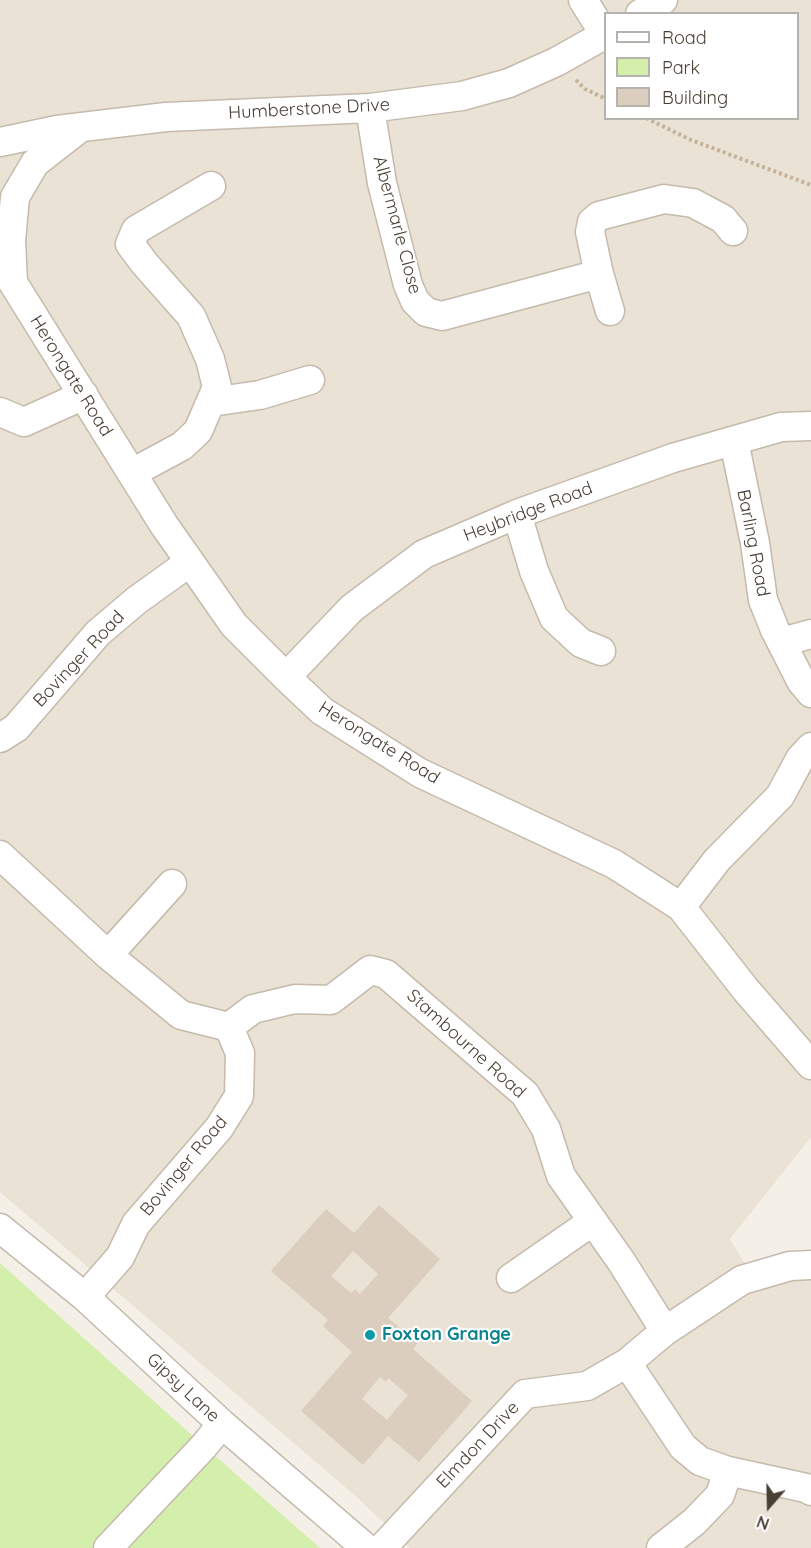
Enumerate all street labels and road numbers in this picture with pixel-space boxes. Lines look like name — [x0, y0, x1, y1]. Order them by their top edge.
street label: Humberstone Drive — [228, 94, 390, 124]
street label: Albermarle Close — [368, 153, 426, 297]
street label: Herongate Road — [25, 311, 117, 441]
street label: Heybridge Road — [460, 477, 596, 547]
street label: Barling Road — [732, 488, 774, 598]
street label: Bovinger Road — [29, 606, 129, 712]
street label: Herongate Road — [314, 697, 444, 789]
street label: Stambourne Road — [402, 985, 530, 1103]
street label: Bovinger Road — [136, 1112, 232, 1220]
street label: Gipsy Lane — [142, 1349, 224, 1427]
street label: Elmdon Drive — [432, 1397, 524, 1493]

